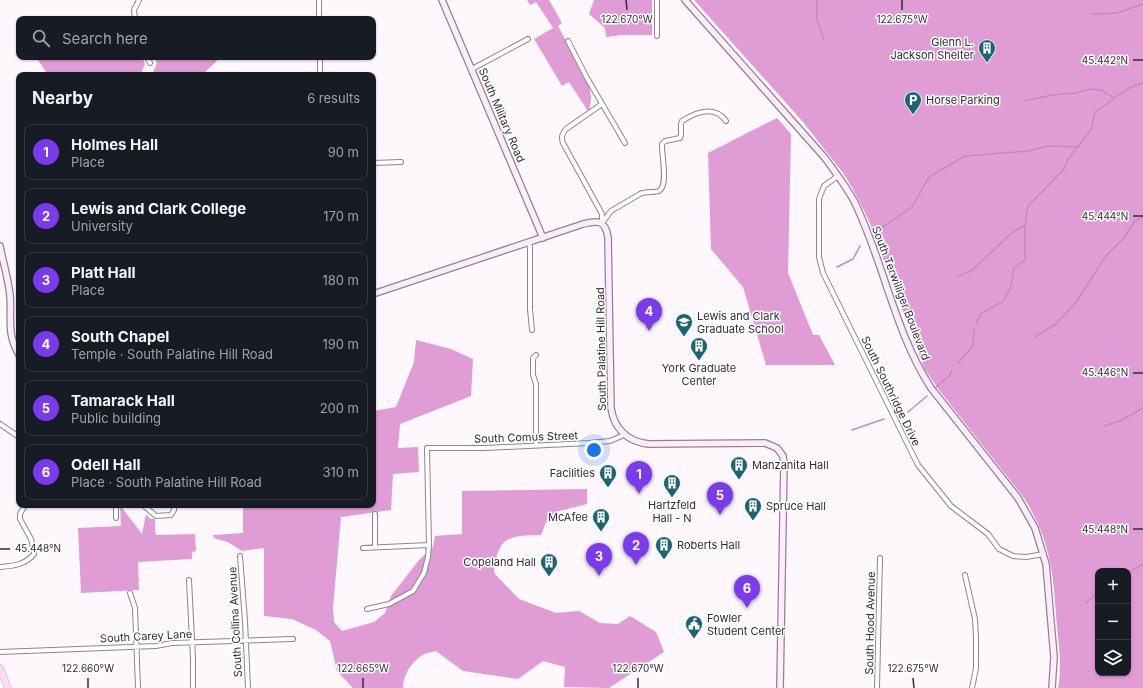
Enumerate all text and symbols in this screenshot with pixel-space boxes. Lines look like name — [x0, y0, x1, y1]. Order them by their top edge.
text: 122.670°W — [601, 13, 653, 25]
text: 122.675°W — [876, 13, 928, 25]
search box — [16, 16, 376, 60]
icon: search — [30, 27, 52, 49]
text: Search here — [62, 29, 148, 48]
place label: Glenn L. Jackson Shelter — [890, 35, 974, 62]
building icon: Glenn L. Jackson Shelter — [977, 38, 997, 63]
text: 45.442°N — [1082, 54, 1128, 66]
street label: South Military Road — [476, 66, 528, 164]
text: Nearby — [32, 88, 93, 108]
text: 6 results — [307, 90, 360, 106]
parking icon: Horse Parking — [903, 90, 923, 115]
place label: Horse Parking — [926, 93, 1000, 107]
text: Holmes Hall — [71, 135, 158, 154]
text: 1 — [43, 144, 49, 160]
text: 90 m — [328, 144, 359, 160]
text: Place — [71, 154, 105, 170]
text: Lewis and Clark College — [71, 199, 246, 218]
text: 2 — [42, 208, 50, 224]
text: 170 m — [323, 208, 359, 224]
text: 45.444°N — [1082, 210, 1128, 222]
text: University — [71, 218, 133, 234]
street label: South Terwilliger Boulevard — [869, 224, 933, 362]
text: Platt Hall — [71, 263, 136, 282]
text: 3 — [42, 272, 50, 288]
text: 180 m — [322, 272, 359, 288]
text: Place — [71, 282, 105, 298]
street label: South Palatine Hill Road — [593, 287, 609, 411]
pin: 4 — [636, 298, 662, 331]
place label: Lewis and Clark Graduate School — [697, 309, 784, 336]
school or university icon: Lewis and Clark Graduate School — [674, 312, 694, 337]
text: South Chapel — [71, 327, 169, 346]
street label: South Southridge Drive — [858, 334, 924, 448]
text: 4 — [42, 336, 50, 352]
text: 190 m — [322, 336, 359, 352]
building icon: York Graduate Center — [689, 336, 709, 361]
text: Temple · South Palatine Hill Road — [71, 346, 273, 362]
place label: York Graduate Center — [662, 361, 736, 388]
text: 45.446°N — [1082, 366, 1128, 378]
text: Tamarack Hall — [71, 391, 175, 410]
text: 5 — [42, 400, 50, 416]
text: 200 m — [320, 400, 359, 416]
text: Public building — [71, 410, 161, 426]
street label: South Comus Street — [474, 428, 579, 446]
your location — [584, 440, 604, 460]
text: Odell Hall — [71, 455, 141, 474]
building icon: Manzanita Hall — [729, 455, 749, 480]
place label: Manzanita Hall — [752, 458, 829, 472]
pin: 1 — [626, 461, 652, 494]
building icon: Facilities — [598, 463, 618, 488]
text: 6 — [42, 464, 50, 480]
text: 310 m — [322, 464, 359, 480]
place label: Facilities — [550, 466, 595, 480]
building icon: Hartzfeld Hall - N — [662, 473, 682, 498]
text: Place · South Palatine Hill Road — [71, 474, 262, 490]
pin: 5 — [707, 482, 733, 515]
building icon: Spruce Hall — [743, 496, 763, 521]
place label: Hartzfeld Hall - N — [648, 498, 696, 525]
place label: Spruce Hall — [766, 499, 826, 513]
building icon: McAfee — [591, 507, 611, 532]
place label: McAfee — [548, 510, 588, 524]
text: 45.448°N — [1082, 523, 1128, 535]
pin: 2 — [623, 532, 649, 565]
building icon: Roberts Hall — [654, 535, 674, 560]
place label: Roberts Hall — [677, 538, 740, 552]
text: 45.448°N — [15, 542, 61, 554]
pin: 3 — [586, 543, 612, 576]
building icon: Copeland Hall — [539, 552, 559, 577]
place label: Copeland Hall — [463, 555, 536, 569]
street label: South Collina Avenue — [225, 567, 245, 677]
map controls — [1095, 568, 1131, 676]
button: + — [1095, 568, 1131, 604]
street label: South Hood Avenue — [862, 571, 878, 675]
pin: 6 — [734, 575, 760, 608]
button: − — [1095, 604, 1131, 640]
place label: Fowler Student Center — [707, 611, 786, 638]
public building icon: Fowler Student Center — [684, 614, 704, 639]
street label: South Carey Lane — [100, 627, 192, 645]
button: layers — [1095, 640, 1131, 676]
text: 122.660°W — [62, 662, 114, 674]
text: 122.665°W — [337, 662, 389, 674]
text: 122.670°W — [612, 662, 664, 674]
text: 122.675°W — [887, 662, 939, 674]

